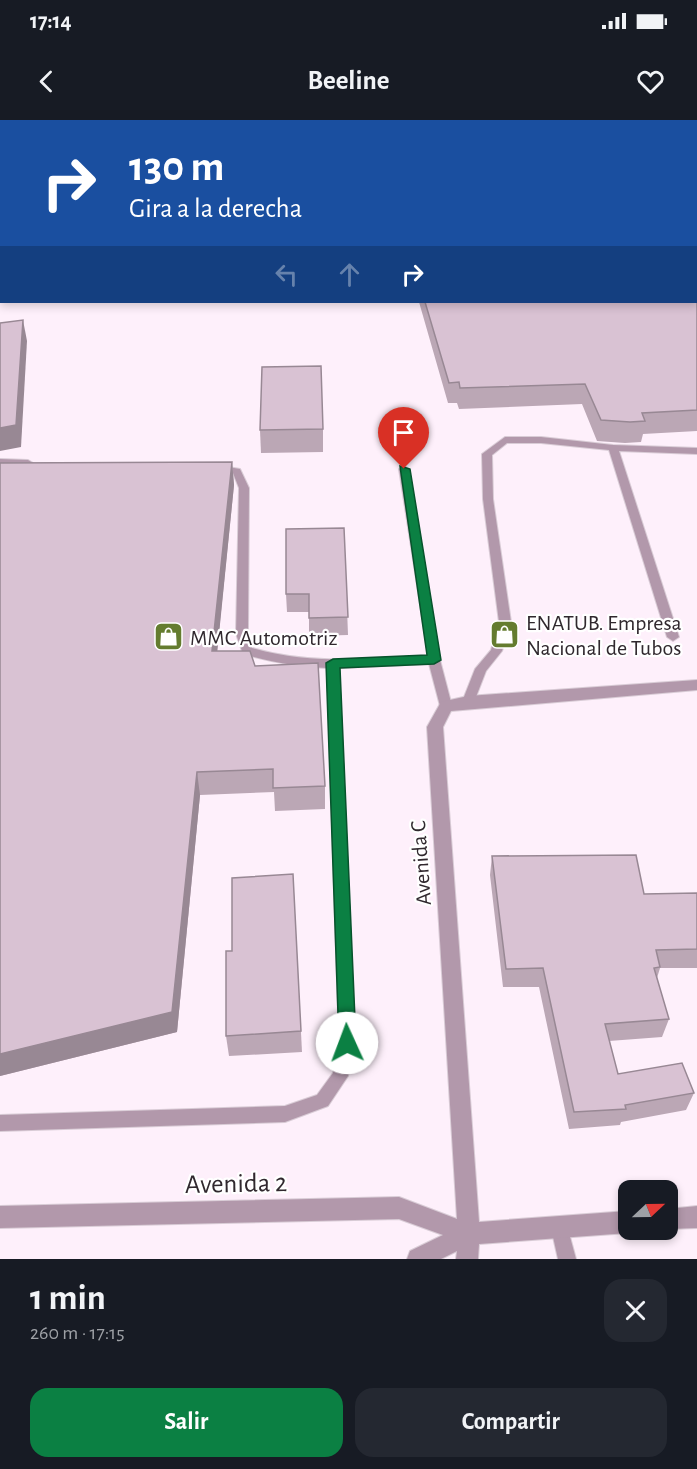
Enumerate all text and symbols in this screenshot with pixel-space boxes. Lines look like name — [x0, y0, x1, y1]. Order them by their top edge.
text: 17:14 — [30, 10, 71, 32]
icon: back — [30, 65, 63, 98]
icon: heart — [634, 65, 667, 98]
text: Beeline — [307, 67, 390, 94]
icon: right — [30, 144, 108, 222]
text: 130 m — [129, 146, 224, 188]
text: Gira a la derecha — [129, 195, 302, 222]
icon: left — [270, 258, 303, 291]
icon: ahead — [333, 258, 366, 291]
icon: right — [396, 258, 429, 291]
pin — [378, 407, 429, 469]
icon: arrive — [387, 416, 420, 449]
place label: ENATUB. Empresa Nacional de Tubos — [526, 612, 682, 659]
shop icon: ENATUB. Empresa Nacional de Tubos — [489, 619, 521, 651]
shop icon: MMC Automotriz — [153, 621, 185, 653]
place label: MMC Automotriz — [190, 627, 338, 649]
street label: Avenida C — [407, 820, 435, 906]
position arrow — [315, 1011, 379, 1075]
street label: Avenida 2 — [185, 1169, 287, 1198]
north arrow — [618, 1180, 678, 1240]
map controls — [618, 1180, 678, 1240]
button: close — [604, 1279, 667, 1342]
text: 1 min — [30, 1280, 106, 1316]
text: 260 m · 17:15 — [30, 1323, 125, 1343]
button: Salir — [30, 1388, 343, 1457]
button: Compartir — [355, 1388, 667, 1457]

